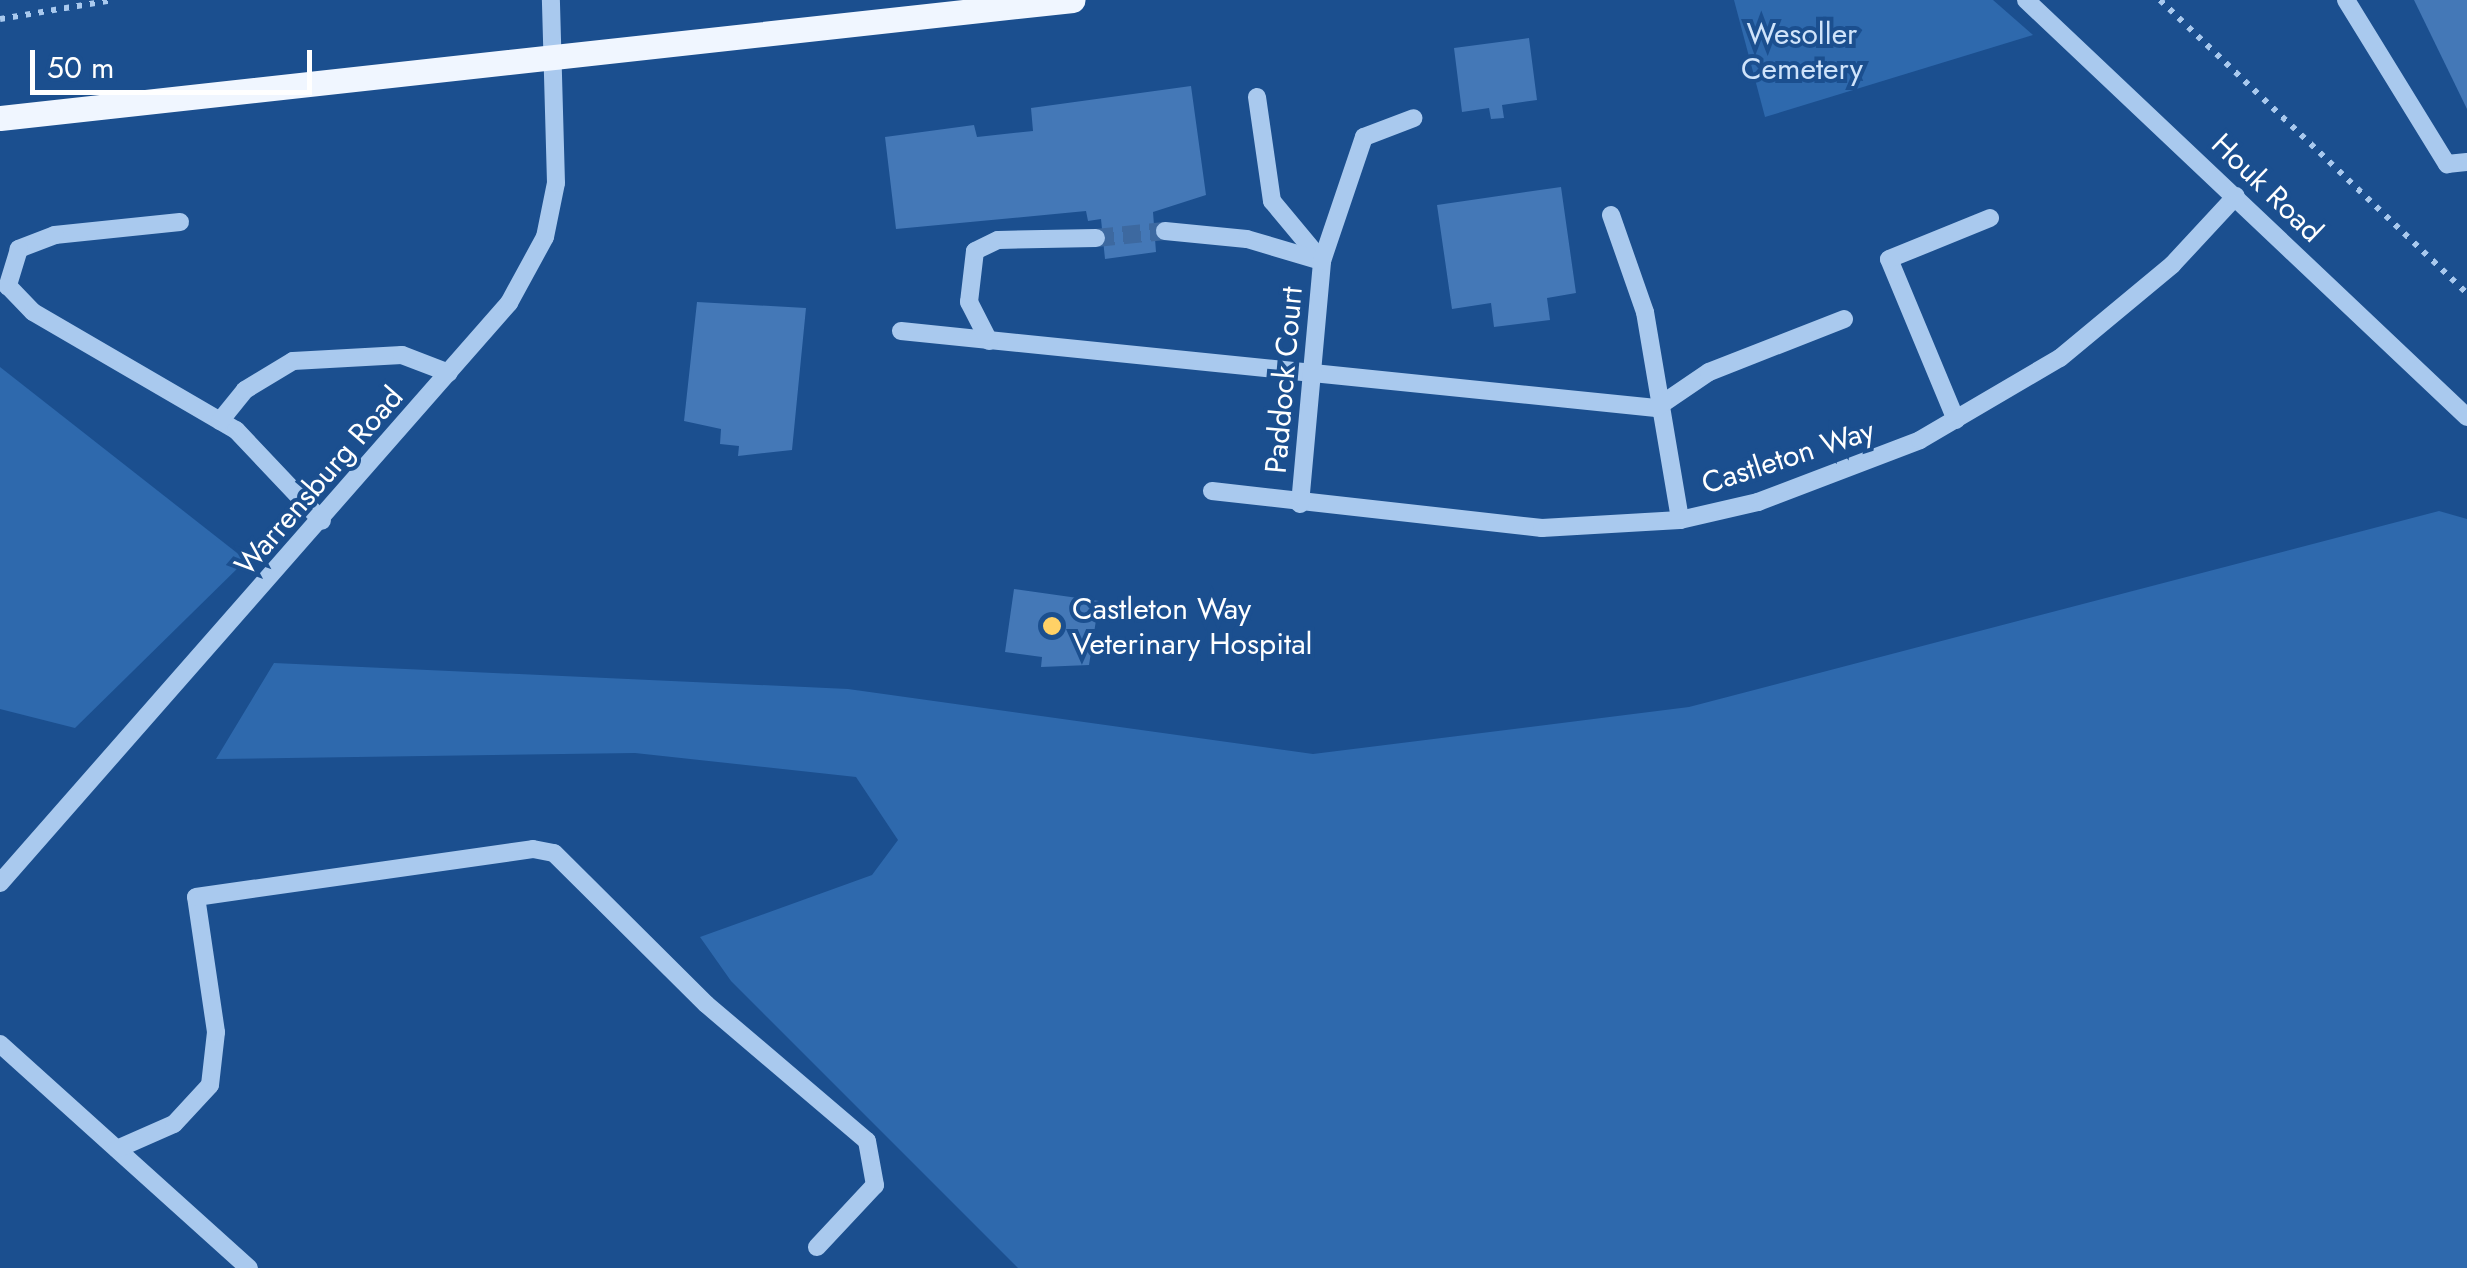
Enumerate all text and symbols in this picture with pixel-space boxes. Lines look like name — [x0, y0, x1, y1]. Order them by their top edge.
park label: Wesoller Cemetery — [1741, 16, 1863, 86]
scale bar — [35, 30, 318, 92]
text: 50 m — [47, 46, 114, 89]
street label: Houk Road — [2204, 126, 2330, 250]
street label: Paddock Court — [1258, 285, 1310, 475]
street label: Warrensburg Road — [227, 379, 411, 583]
street label: Castleton Way — [1697, 412, 1879, 502]
place label: Castleton Way Veterinary Hospital — [1072, 591, 1313, 662]
marker: Castleton Way Veterinary Hospital — [1041, 615, 1063, 637]

